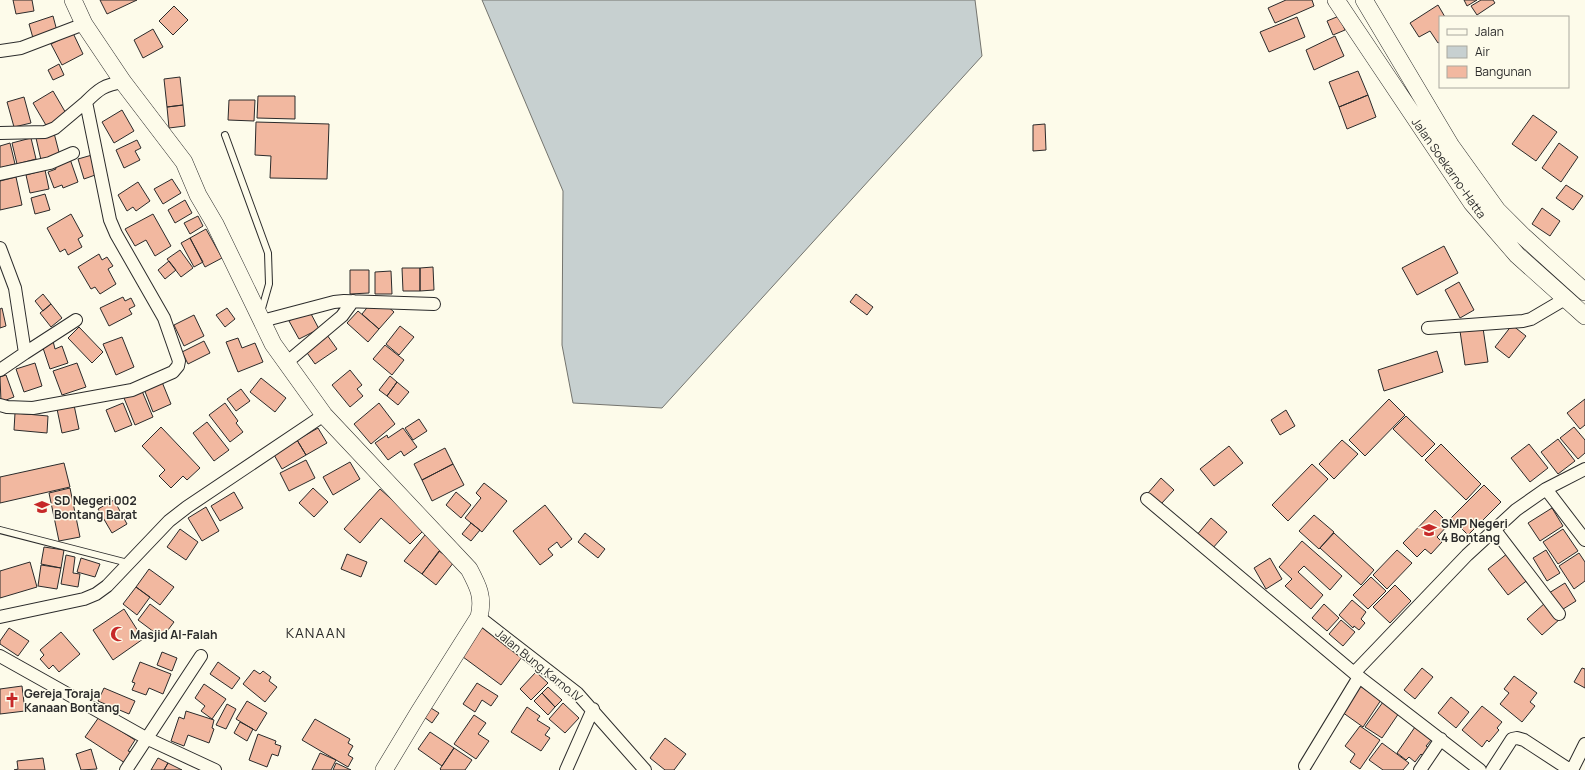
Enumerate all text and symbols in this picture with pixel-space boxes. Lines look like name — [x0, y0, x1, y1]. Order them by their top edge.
legend — [1439, 16, 1569, 88]
text: Jalan — [1475, 23, 1504, 40]
text: Air — [1475, 43, 1490, 60]
text: Bangunan — [1475, 63, 1531, 80]
street label: Jalan Soekarno-Hatta — [1408, 114, 1490, 222]
place label: SD Negeri 002 Bontang Barat — [54, 492, 137, 523]
school or university icon: SD Negeri 002 Bontang Barat — [33, 498, 51, 516]
place label: SMP Negeri 4 Bontang — [1441, 515, 1508, 546]
school or university icon: SMP Negeri 4 Bontang — [1420, 521, 1438, 539]
district label: KANAAN — [286, 623, 346, 642]
mosque icon: Masjid Al-Falah — [109, 625, 127, 643]
street label: Jalan Bung Karno IV — [492, 625, 587, 706]
place label: Masjid Al-Falah — [130, 626, 218, 643]
place label: Gereja Toraja Kanaan Bontang — [24, 685, 119, 716]
church icon: Gereja Toraja Kanaan Bontang — [3, 691, 21, 709]

